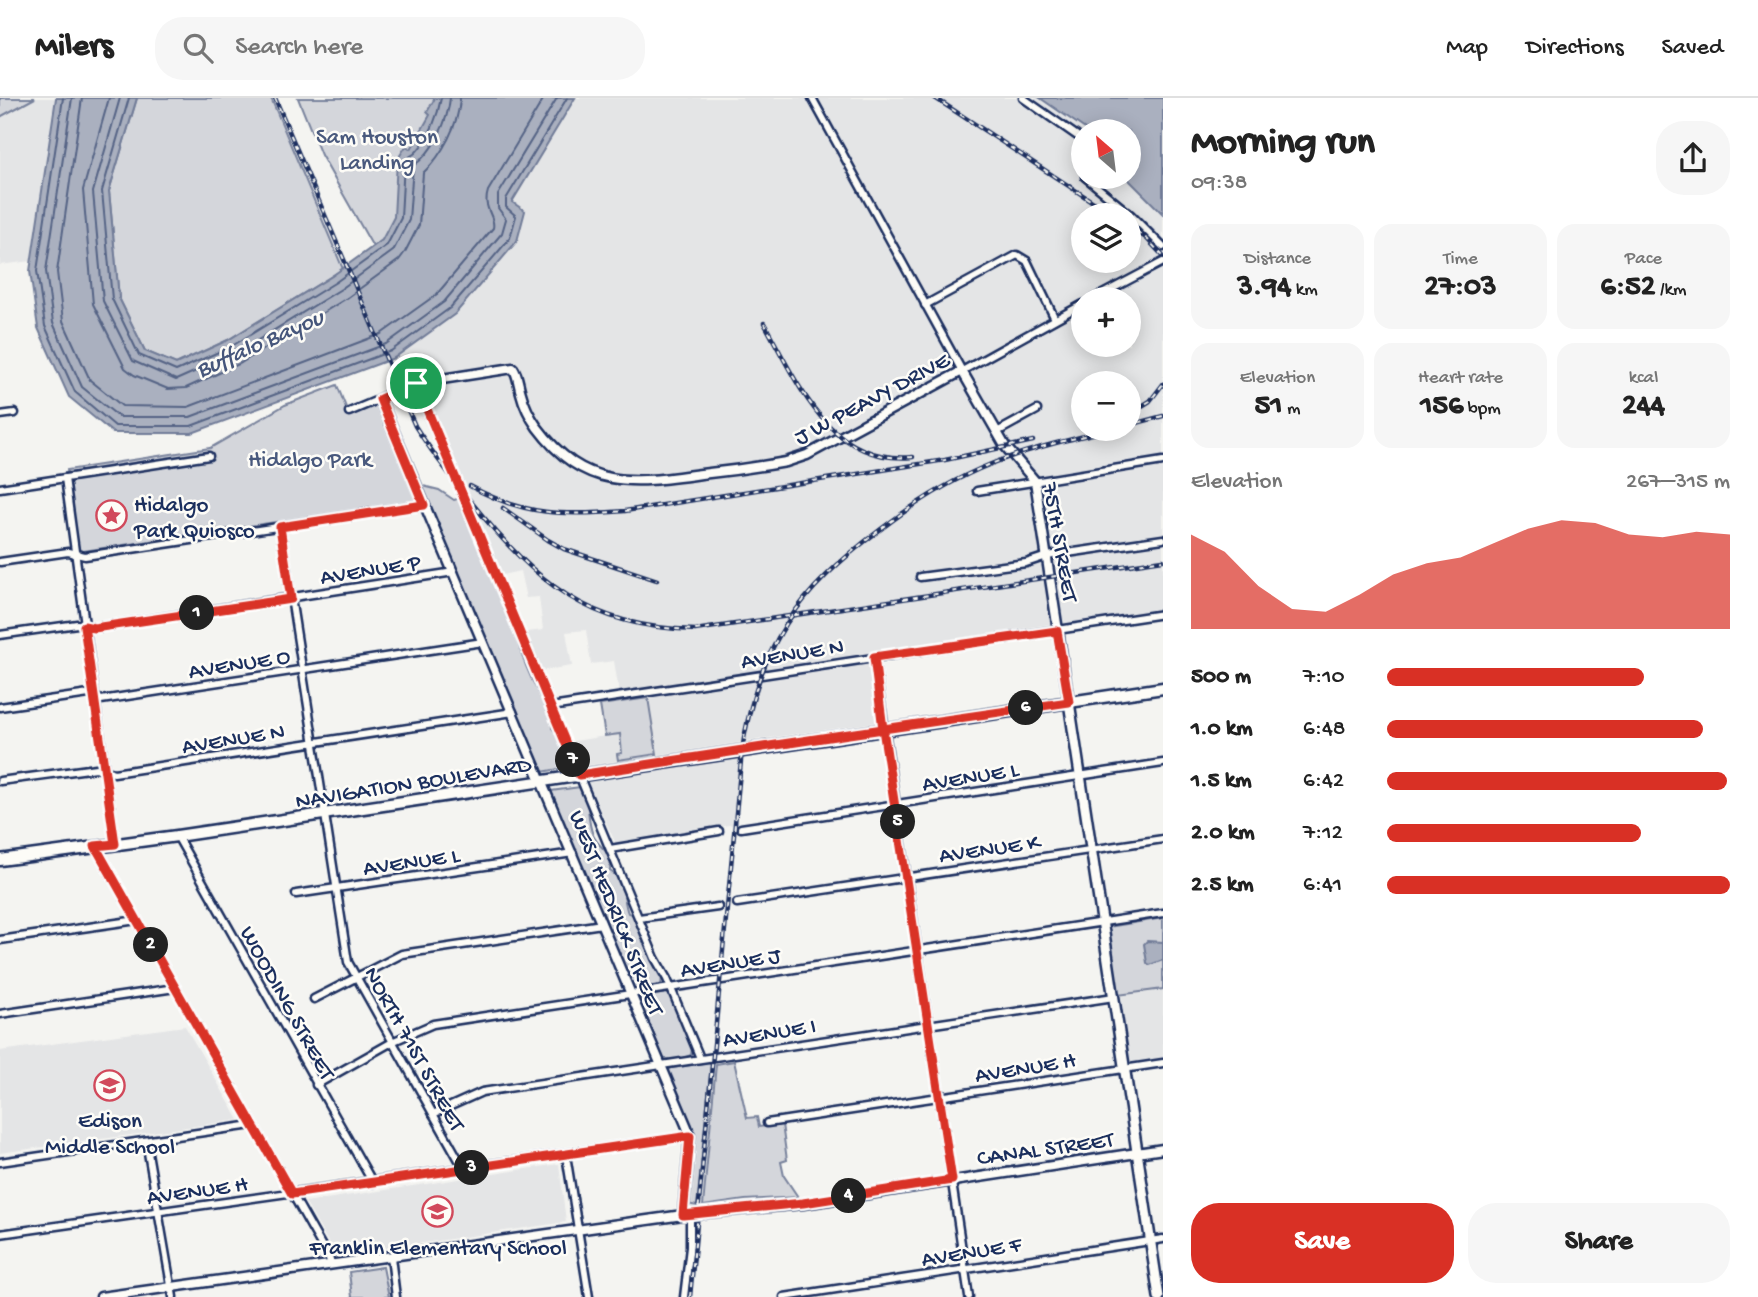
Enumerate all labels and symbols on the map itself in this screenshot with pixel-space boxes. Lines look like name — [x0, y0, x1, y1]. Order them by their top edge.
north arrow — [1071, 119, 1141, 189]
park label: Sam Houston Landing — [316, 125, 438, 178]
water label: Buffalo Bayou — [192, 304, 330, 386]
street label: J W PEAVY DRIVE — [790, 347, 956, 452]
pin — [386, 353, 446, 413]
park label: Hidalgo Park — [248, 448, 375, 475]
street label: 75TH STREET — [1035, 480, 1083, 605]
place label: Hidalgo Park Quiosco — [133, 493, 255, 546]
place icon: Hidalgo Park Quiosco — [94, 499, 128, 533]
street label: AVENUE P — [318, 550, 423, 593]
pin: 1 — [180, 596, 214, 630]
street label: AVENUE N — [739, 634, 846, 677]
street label: AVENUE O — [187, 644, 292, 687]
pin: 6 — [1009, 690, 1044, 726]
street label: AVENUE N — [180, 719, 287, 762]
pin: 7 — [556, 742, 590, 778]
street label: NAVIGATION BOULEVARD — [294, 752, 535, 816]
street label: AVENUE L — [920, 757, 1022, 799]
pin: 5 — [880, 804, 916, 840]
street label: WEST HEDRICK STREET — [561, 807, 669, 1021]
street label: AVENUE K — [937, 830, 1044, 871]
street label: AVENUE L — [361, 843, 463, 884]
street label: WOODING STREET — [232, 922, 340, 1086]
pin: 2 — [134, 928, 168, 962]
street label: AVENUE J — [679, 943, 784, 986]
street label: NORTH 71ST STREET — [357, 963, 470, 1138]
street label: AVENUE I — [721, 1014, 818, 1055]
street label: AVENUE H — [973, 1048, 1079, 1091]
school or university icon: Edison Middle School — [93, 1068, 127, 1102]
place label: Edison Middle School — [45, 1109, 175, 1162]
street label: CANAL STREET — [975, 1127, 1117, 1173]
pin: 3 — [454, 1150, 490, 1186]
street label: AVENUE H — [145, 1172, 251, 1213]
pin: 4 — [832, 1178, 866, 1214]
school or university icon: Franklin Elementary School — [421, 1195, 455, 1229]
street label: AVENUE F — [920, 1232, 1025, 1275]
place label: Franklin Elementary School — [308, 1236, 567, 1263]

